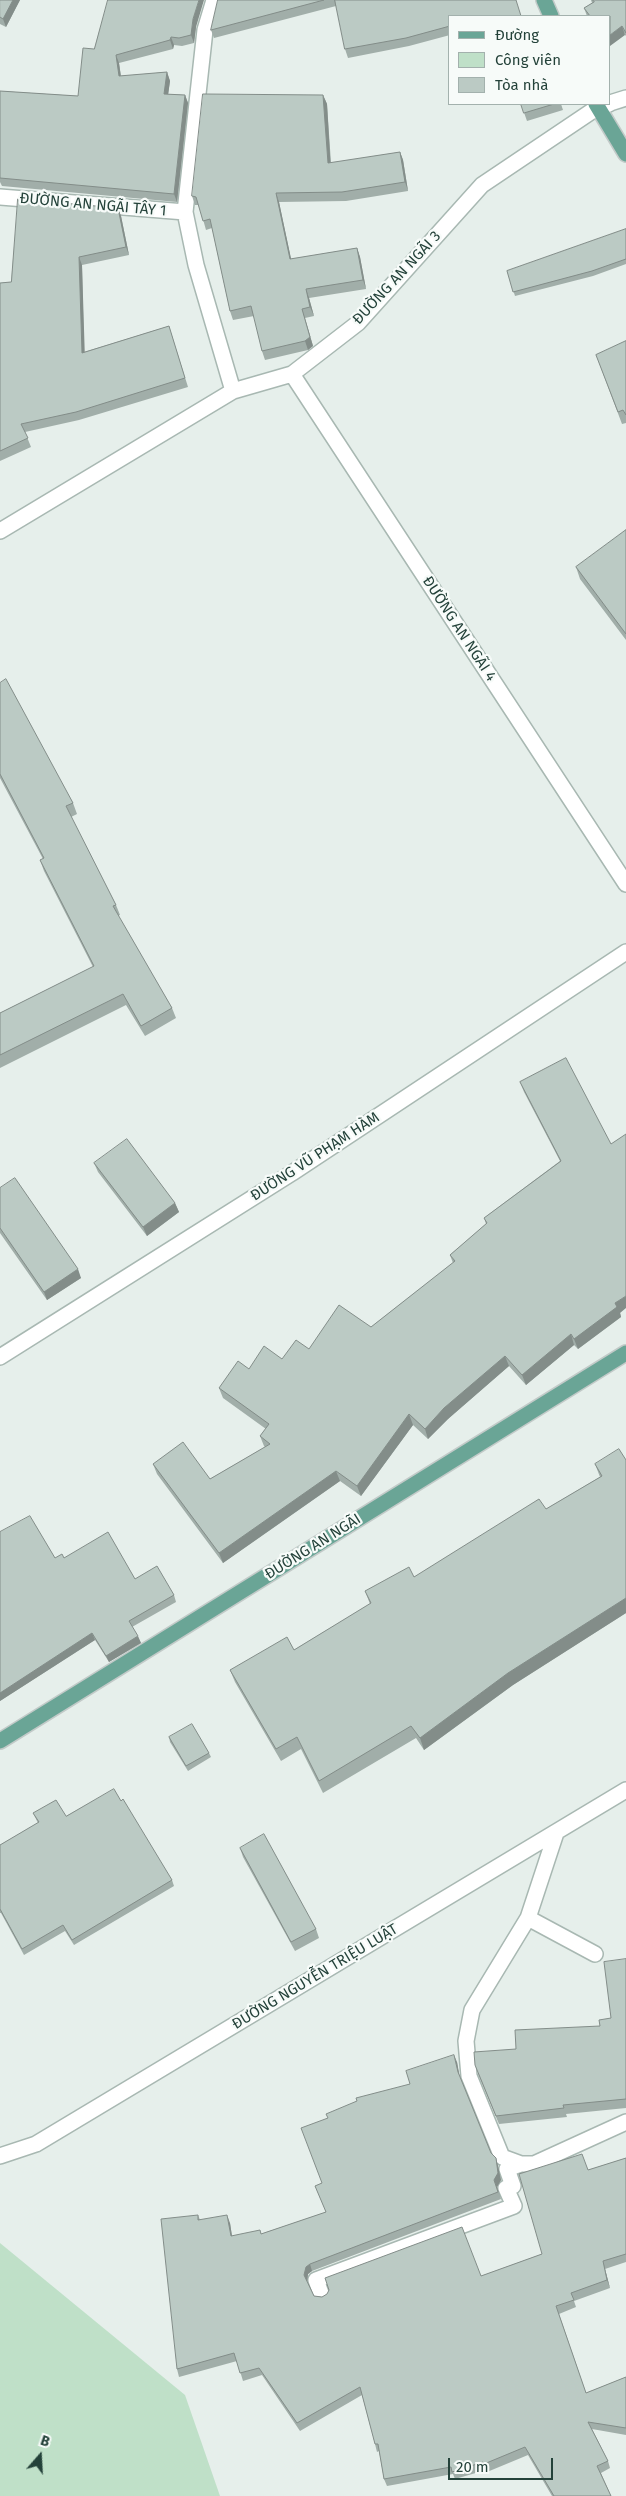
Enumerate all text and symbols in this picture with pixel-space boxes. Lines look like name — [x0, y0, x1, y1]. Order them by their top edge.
legend — [448, 15, 611, 105]
text: Đường — [495, 26, 539, 44]
text: Công viên — [495, 51, 561, 69]
text: Tòa nhà — [495, 76, 548, 94]
street label: ĐƯỜNG AN NGÃI TÂY 1 — [19, 190, 167, 220]
street label: ĐƯỜNG AN NGÃI 3 — [349, 228, 445, 328]
street label: ĐƯỜNG AN NGÃI 4 — [418, 573, 500, 685]
street label: ĐƯỜNG VŨ PHẠM HÀM — [247, 1109, 383, 1205]
street label: ĐƯỜNG AN NGÃI — [262, 1510, 364, 1584]
street label: ĐƯỜNG NGUYỄN TRIỆU LUẬT — [229, 1920, 401, 2034]
north arrow — [15, 2431, 65, 2481]
text: B — [38, 2432, 52, 2451]
scale bar — [451, 2448, 556, 2480]
text: 20 m — [456, 2458, 489, 2476]

